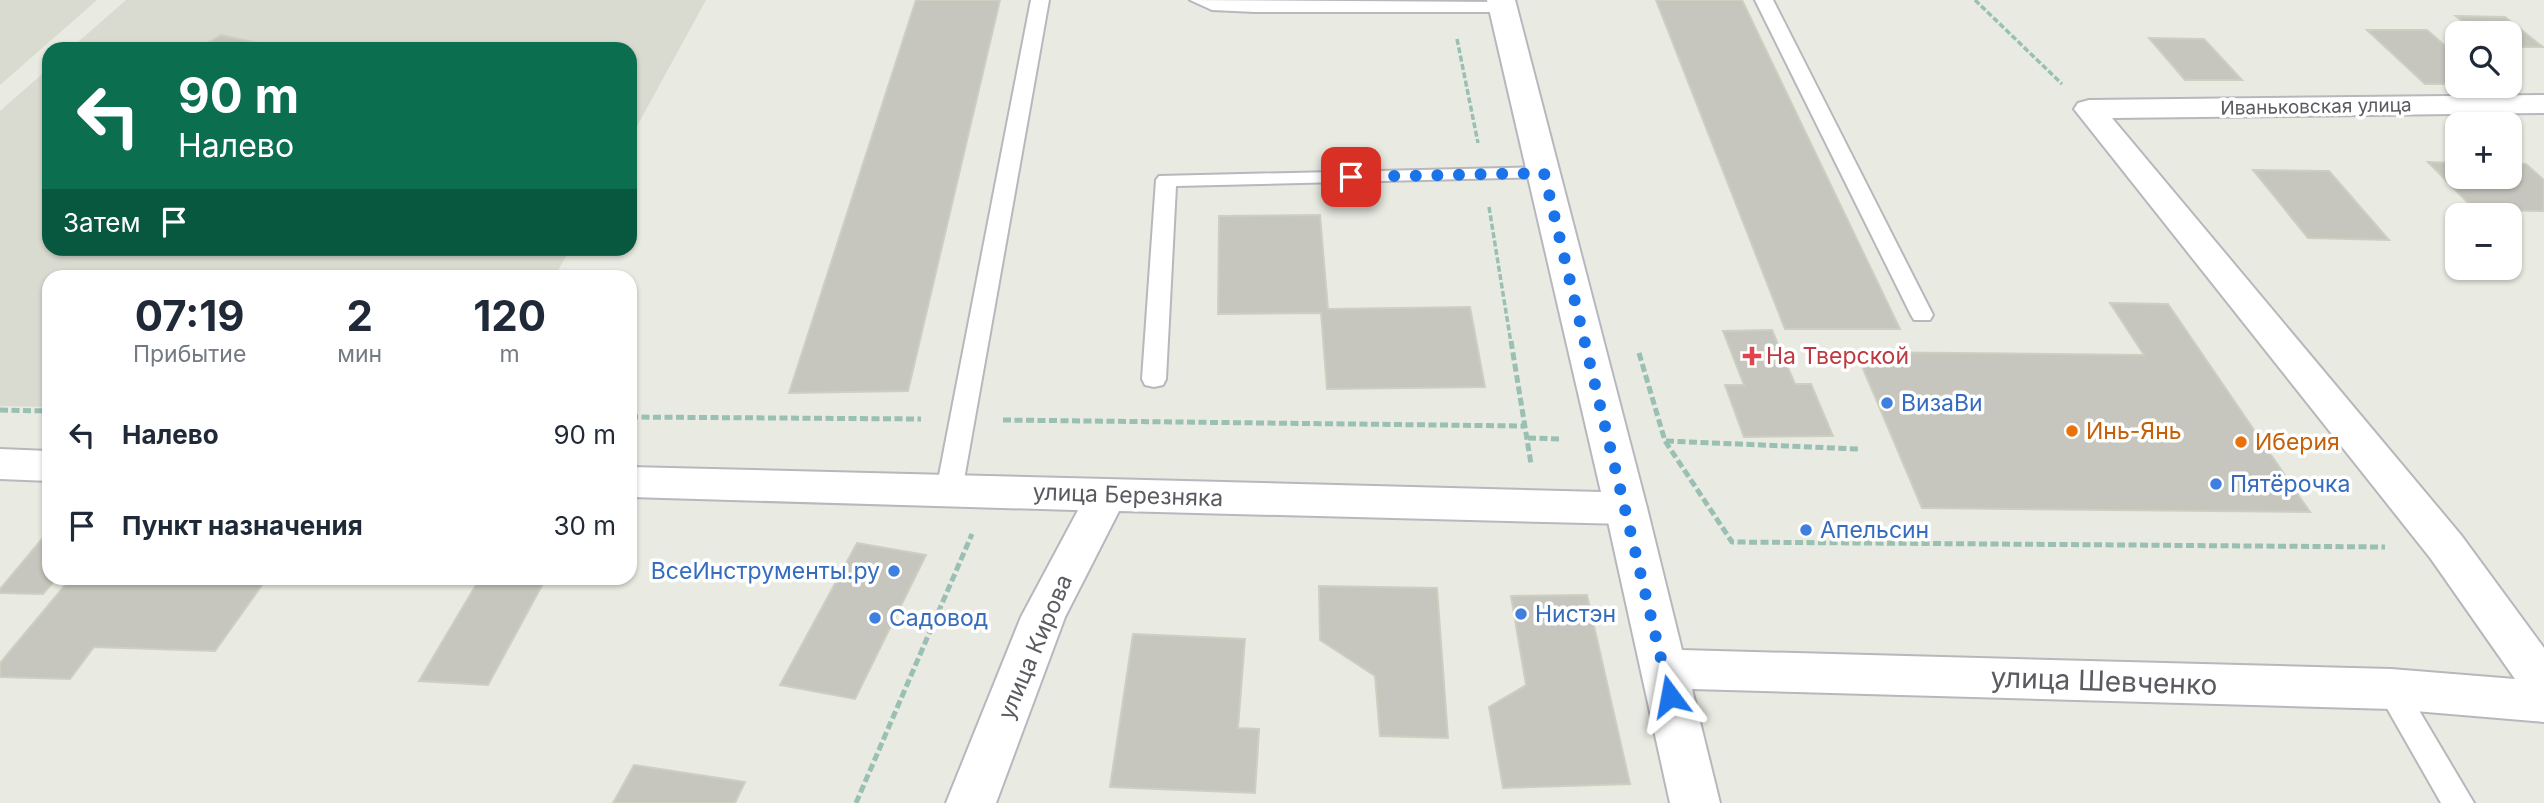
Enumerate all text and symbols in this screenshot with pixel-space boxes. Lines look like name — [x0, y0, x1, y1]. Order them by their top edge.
map controls — [2445, 21, 2522, 280]
button: search — [2445, 21, 2522, 98]
text: 90 m — [178, 66, 299, 125]
icon: left — [63, 70, 154, 161]
street label: Иваньковская улица — [2220, 93, 2412, 120]
button: + — [2445, 112, 2522, 189]
text: Налево — [178, 126, 294, 165]
pin — [1321, 147, 1381, 207]
icon: arrive — [1332, 158, 1370, 196]
icon: arrive — [155, 203, 193, 241]
button: − — [2445, 203, 2522, 280]
text: Затем — [63, 207, 141, 238]
text: 07:19 — [135, 290, 245, 341]
text: 2 — [347, 290, 373, 341]
text: 120 — [473, 290, 546, 341]
text: Прибытие — [133, 340, 246, 368]
text: мин — [337, 340, 382, 368]
text: m — [500, 340, 520, 368]
place label: На Тверской — [1766, 342, 1909, 370]
marker: На Тверской — [1744, 348, 1760, 364]
place label: ВизаВи — [1901, 389, 1983, 417]
marker: ВизаВи — [1879, 395, 1895, 411]
icon: left — [63, 416, 101, 454]
place label: Инь-Янь — [2086, 417, 2182, 445]
text: Налево — [122, 419, 219, 450]
text: 90 m — [553, 419, 616, 450]
marker: Инь-Янь — [2064, 423, 2080, 439]
place label: Иберия — [2255, 428, 2340, 456]
marker: Иберия — [2233, 434, 2249, 450]
place label: Пятёрочка — [2230, 470, 2350, 498]
marker: Пятёрочка — [2208, 476, 2224, 492]
street label: улица Березняка — [1032, 478, 1224, 512]
icon: arrive — [63, 507, 101, 545]
text: Пункт назначения — [122, 510, 363, 541]
text: 30 m — [553, 510, 616, 541]
place label: Апельсин — [1820, 516, 1929, 544]
marker: Апельсин — [1798, 522, 1814, 538]
place label: ВсеИнструменты.ру — [651, 557, 880, 585]
marker: ВсеИнструменты.ру — [886, 563, 902, 579]
street label: улица Кирова — [992, 570, 1078, 724]
place label: Нистэн — [1535, 600, 1616, 628]
place label: Садовод — [889, 604, 988, 632]
marker: Нистэн — [1513, 606, 1529, 622]
marker: Садовод — [867, 610, 883, 626]
position arrow — [1633, 659, 1707, 733]
street label: улица Шевченко — [1990, 660, 2218, 702]

